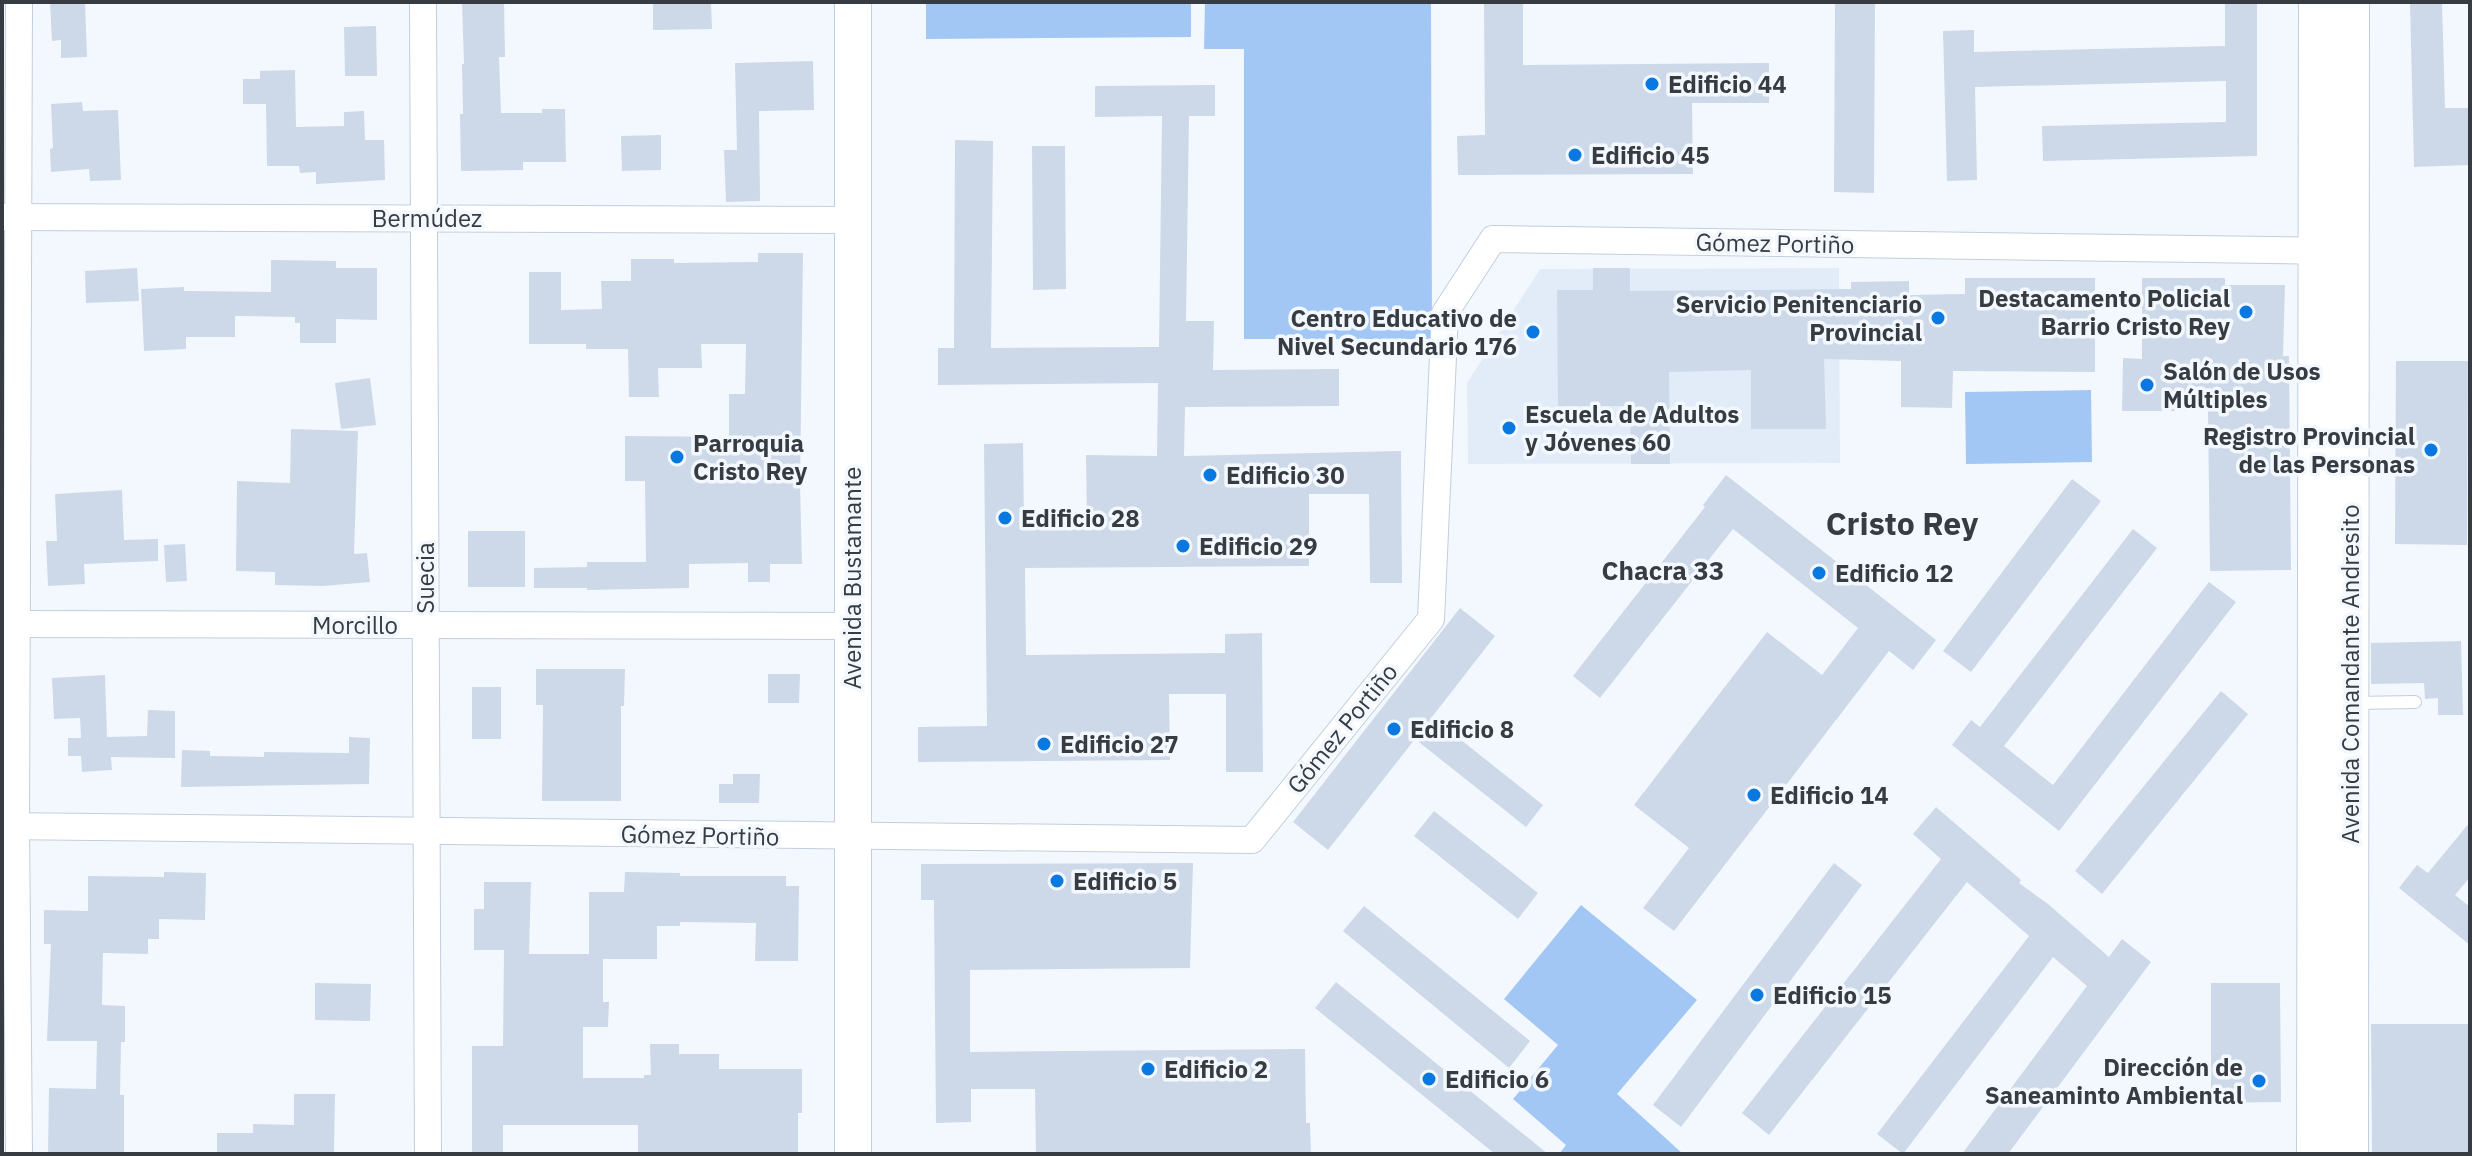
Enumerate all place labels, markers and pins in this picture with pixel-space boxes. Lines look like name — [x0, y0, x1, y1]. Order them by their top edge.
place label: Edificio 44 — [1668, 68, 1787, 100]
marker: Edificio 44 — [1643, 75, 1661, 93]
place label: Edificio 45 — [1591, 139, 1710, 171]
marker: Edificio 45 — [1566, 146, 1584, 164]
place label: Destacamento Policial Barrio Cristo Rey — [1978, 282, 2230, 342]
place label: Servicio Penitenciario Provincial — [1676, 288, 1922, 348]
place label: Centro Educativo de Nivel Secundario 176 — [1277, 302, 1517, 362]
marker: Destacamento Policial Barrio Cristo Rey — [2237, 303, 2255, 321]
marker: Servicio Penitenciario Provincial — [1929, 309, 1947, 327]
marker: Centro Educativo de Nivel Secundario 176 — [1524, 323, 1542, 341]
place label: Salón de Usos Múltiples — [2163, 355, 2321, 415]
marker: Salón de Usos Múltiples — [2138, 376, 2156, 394]
place label: Escuela de Adultos y Jóvenes 60 — [1525, 398, 1739, 458]
marker: Escuela de Adultos y Jóvenes 60 — [1500, 419, 1518, 437]
place label: Registro Provincial de las Personas — [2203, 420, 2415, 480]
place label: Parroquia Cristo Rey — [693, 427, 808, 487]
marker: Registro Provincial de las Personas — [2422, 441, 2440, 459]
marker: Parroquia Cristo Rey — [668, 448, 686, 466]
place label: Edificio 30 — [1226, 459, 1345, 491]
marker: Edificio 30 — [1201, 466, 1219, 484]
place label: Edificio 28 — [1021, 502, 1140, 534]
marker: Edificio 28 — [996, 509, 1014, 527]
place label: Edificio 29 — [1199, 530, 1318, 562]
marker: Edificio 29 — [1174, 537, 1192, 555]
place label: Edificio 12 — [1835, 557, 1954, 589]
marker: Edificio 12 — [1810, 564, 1828, 582]
place label: Edificio 8 — [1410, 713, 1514, 745]
marker: Edificio 8 — [1385, 720, 1403, 738]
place label: Edificio 27 — [1060, 728, 1179, 760]
marker: Edificio 27 — [1035, 735, 1053, 753]
place label: Edificio 14 — [1770, 779, 1889, 811]
marker: Edificio 14 — [1745, 786, 1763, 804]
place label: Edificio 5 — [1073, 865, 1177, 897]
marker: Edificio 5 — [1048, 872, 1066, 890]
place label: Edificio 15 — [1773, 979, 1892, 1011]
marker: Edificio 15 — [1748, 986, 1766, 1004]
place label: Dirección de Saneaminto Ambiental — [1985, 1051, 2243, 1111]
place label: Edificio 2 — [1164, 1053, 1268, 1085]
marker: Edificio 2 — [1139, 1060, 1157, 1078]
place label: Edificio 6 — [1445, 1063, 1549, 1095]
marker: Edificio 6 — [1420, 1070, 1438, 1088]
marker: Dirección de Saneaminto Ambiental — [2250, 1072, 2268, 1090]

